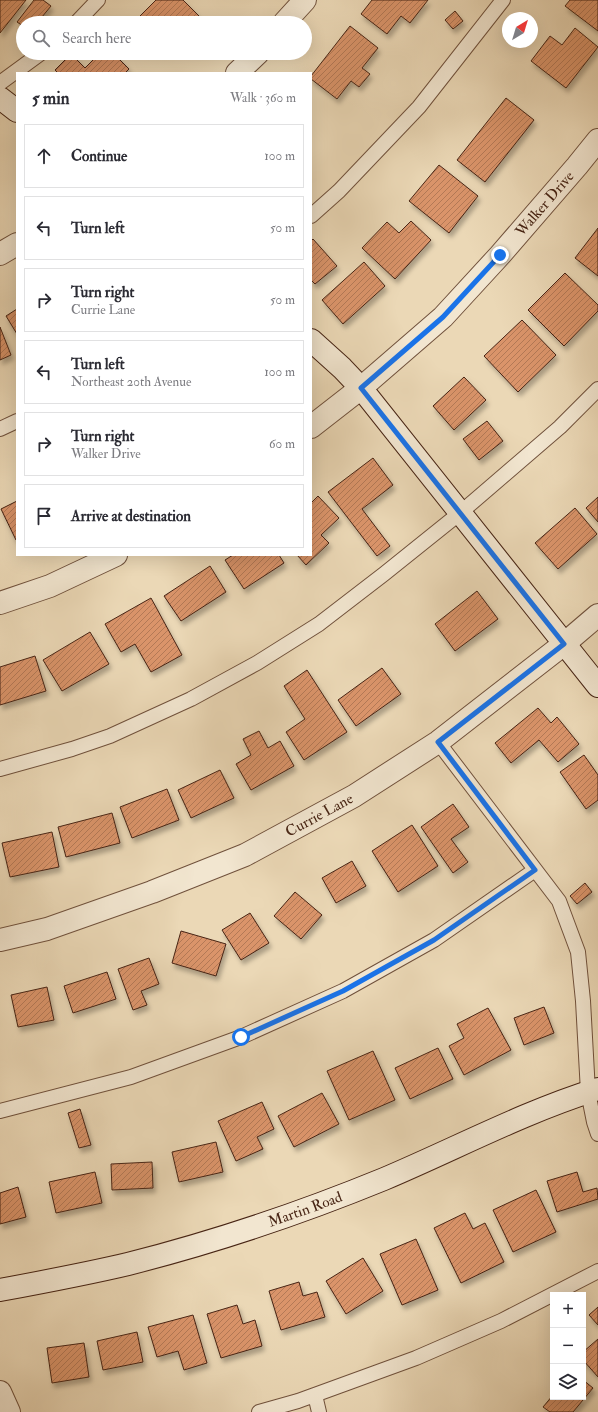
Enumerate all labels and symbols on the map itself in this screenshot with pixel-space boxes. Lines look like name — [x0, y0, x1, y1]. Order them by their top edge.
north arrow — [502, 12, 538, 48]
street label: Walker Drive — [511, 167, 578, 241]
route end — [491, 246, 509, 264]
street label: Currie Lane — [282, 789, 357, 841]
route start — [232, 1028, 250, 1046]
street label: Martin Road — [266, 1187, 345, 1232]

